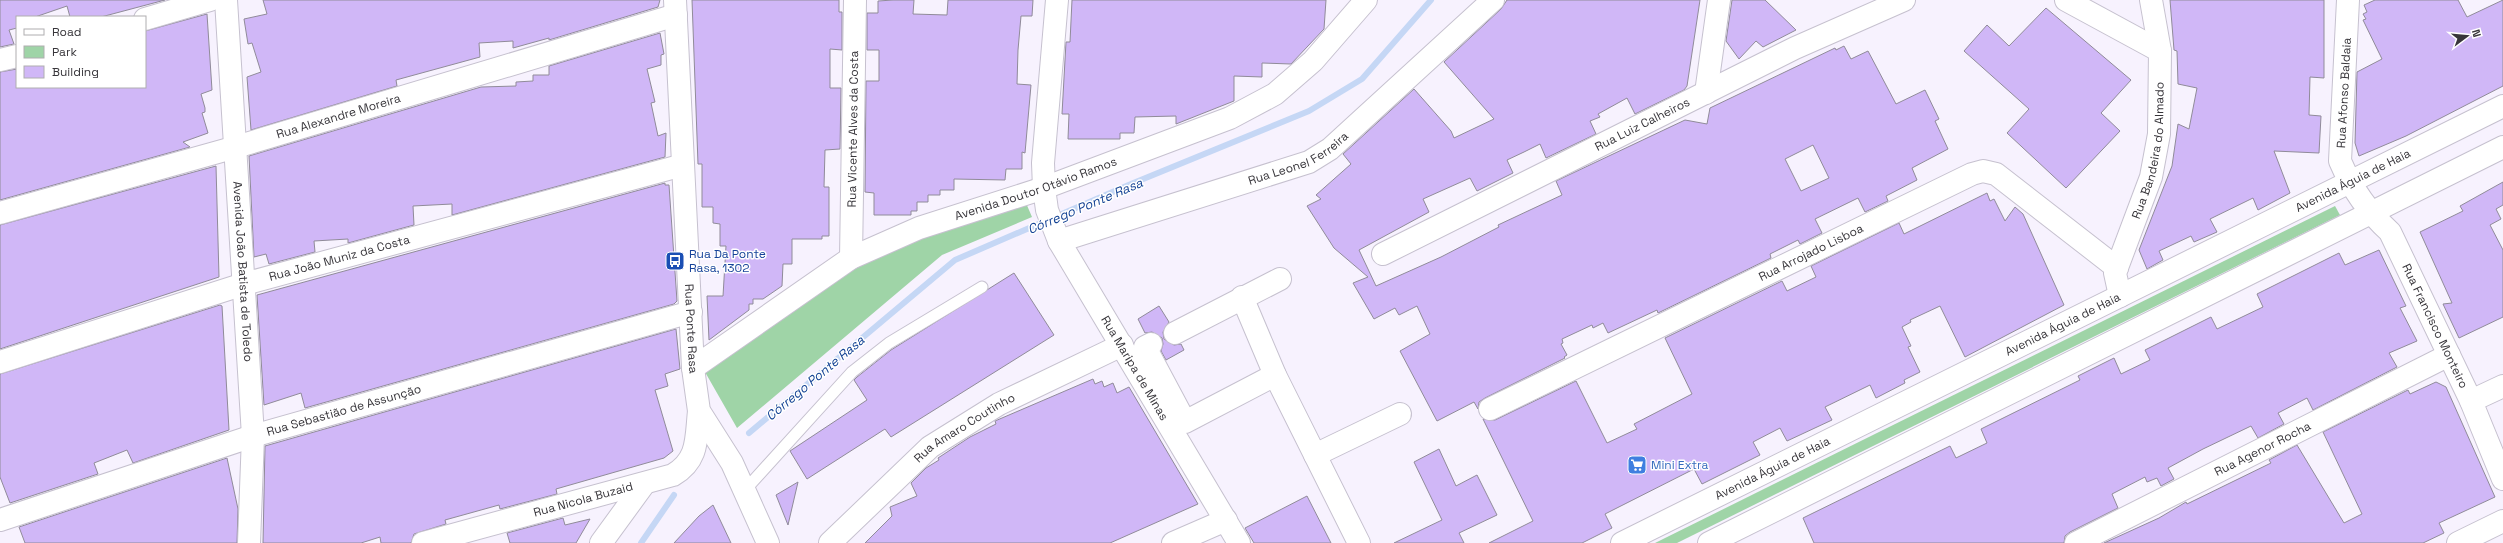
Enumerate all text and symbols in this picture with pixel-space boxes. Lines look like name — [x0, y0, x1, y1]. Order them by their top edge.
legend — [16, 16, 146, 88]
north arrow — [2447, 16, 2487, 56]
text: Road — [52, 24, 81, 40]
text: N — [2469, 28, 2484, 39]
street label: Rua Afonso Baldaia — [2333, 37, 2355, 149]
text: Park — [52, 44, 77, 60]
street label: Rua Vicente Alves da Costa — [844, 50, 862, 208]
text: Building — [52, 64, 99, 80]
street label: Rua Bandeira do Almado — [2128, 82, 2168, 221]
street label: Rua Alexandre Moreira — [274, 90, 403, 142]
street label: Rua Luiz Calheiros — [1592, 94, 1693, 155]
street label: Rua Leonel Ferreira — [1246, 128, 1352, 189]
street label: Avenida Águia de Haia — [2293, 145, 2413, 216]
street label: Avenida Doutor Otávio Ramos — [953, 153, 1119, 224]
water label: Córrego Ponte Rasa — [1025, 174, 1146, 238]
street label: Avenida João Batista de Toledo — [229, 181, 256, 362]
street label: Rua Arrojado Lisboa — [1756, 220, 1866, 285]
street label: Rua João Muniz da Costa — [267, 231, 412, 285]
place label: Rua Da Ponte Rasa, 1302 — [689, 246, 766, 276]
bus stop icon: Rua Da Ponte Rasa, 1302 — [664, 250, 686, 272]
street label: Rua Francisco Monteiro — [2398, 261, 2472, 391]
street label: Rua Ponte Rasa — [681, 283, 702, 375]
street label: Avenida Águia de Haia — [2002, 289, 2123, 360]
street label: Rua Maripa de Minas — [1097, 313, 1172, 423]
water label: Córrego Ponte Rasa — [762, 331, 868, 424]
street label: Rua Sebastião de Assunção — [265, 381, 423, 440]
street label: Rua Amaro Coutinho — [910, 390, 1018, 466]
street label: Rua Agenor Rocha — [2212, 418, 2314, 480]
street label: Avenida Águia de Haia — [1712, 433, 1833, 504]
supermarket icon: Mini Extra — [1626, 454, 1648, 476]
place label: Mini Extra — [1651, 457, 1708, 473]
street label: Rua Nicola Buzaid — [532, 478, 635, 521]

